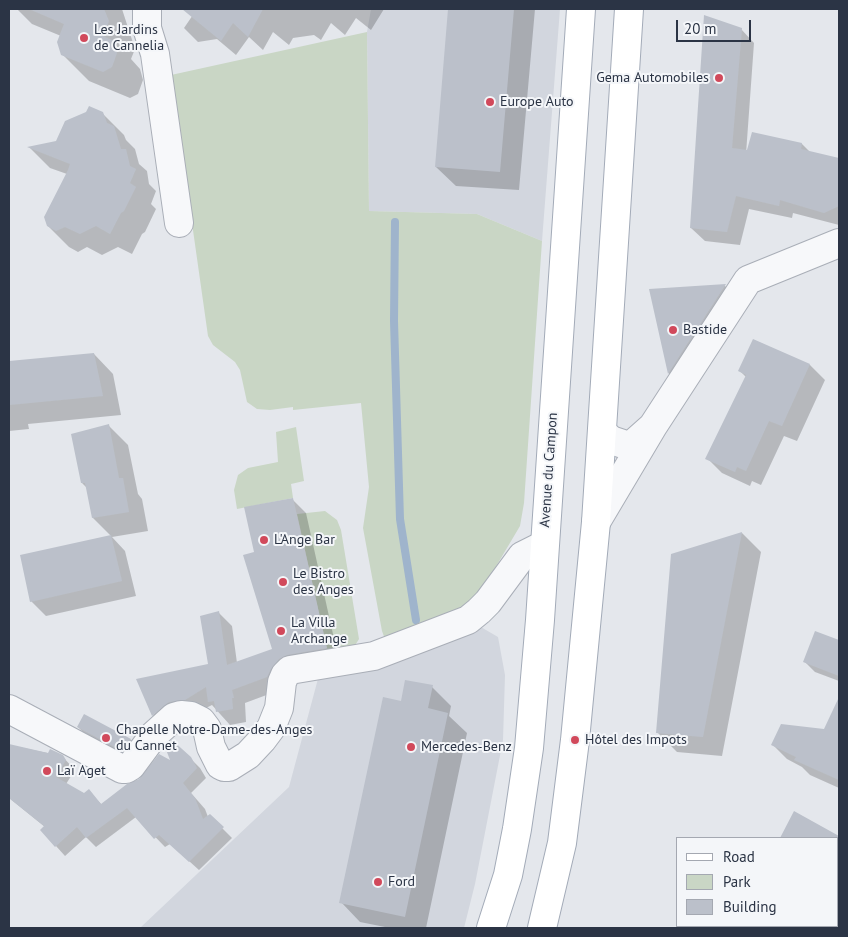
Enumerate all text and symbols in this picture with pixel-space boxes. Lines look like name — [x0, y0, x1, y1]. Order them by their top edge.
scale bar — [678, 10, 753, 42]
text: 20 m — [684, 19, 717, 38]
place label: Les Jardins de Cannelia — [94, 22, 164, 54]
marker: Les Jardins de Cannelia — [78, 32, 90, 44]
place label: Gema Automobiles — [596, 70, 709, 86]
marker: Gema Automobiles — [713, 72, 725, 84]
place label: Europe Auto — [500, 94, 574, 110]
marker: Europe Auto — [484, 96, 496, 108]
place label: Bastide — [683, 322, 727, 338]
marker: Bastide — [667, 324, 679, 336]
street label: Avenue du Campon — [537, 412, 561, 528]
place label: L'Ange Bar — [274, 532, 335, 548]
marker: L'Ange Bar — [258, 534, 270, 546]
place label: Le Bistro des Anges — [293, 566, 354, 598]
marker: Le Bistro des Anges — [277, 576, 289, 588]
place label: La Villa Archange — [291, 615, 347, 648]
marker: La Villa Archange — [275, 625, 287, 637]
place label: Chapelle Notre-Dame-des-Anges du Cannet — [116, 722, 312, 754]
marker: Chapelle Notre-Dame-des-Anges du Cannet — [100, 732, 112, 744]
place label: Hôtel des Impots — [585, 732, 687, 748]
marker: Hôtel des Impots — [569, 734, 581, 746]
place label: Mercedes-Benz — [421, 739, 512, 755]
marker: Mercedes-Benz — [405, 741, 417, 753]
place label: Laï Aget — [57, 763, 106, 779]
marker: Laï Aget — [41, 765, 53, 777]
legend — [676, 837, 838, 927]
text: Road — [723, 847, 755, 866]
text: Park — [723, 872, 751, 891]
place label: Ford — [388, 874, 415, 890]
marker: Ford — [372, 876, 384, 888]
text: Building — [723, 897, 777, 916]

